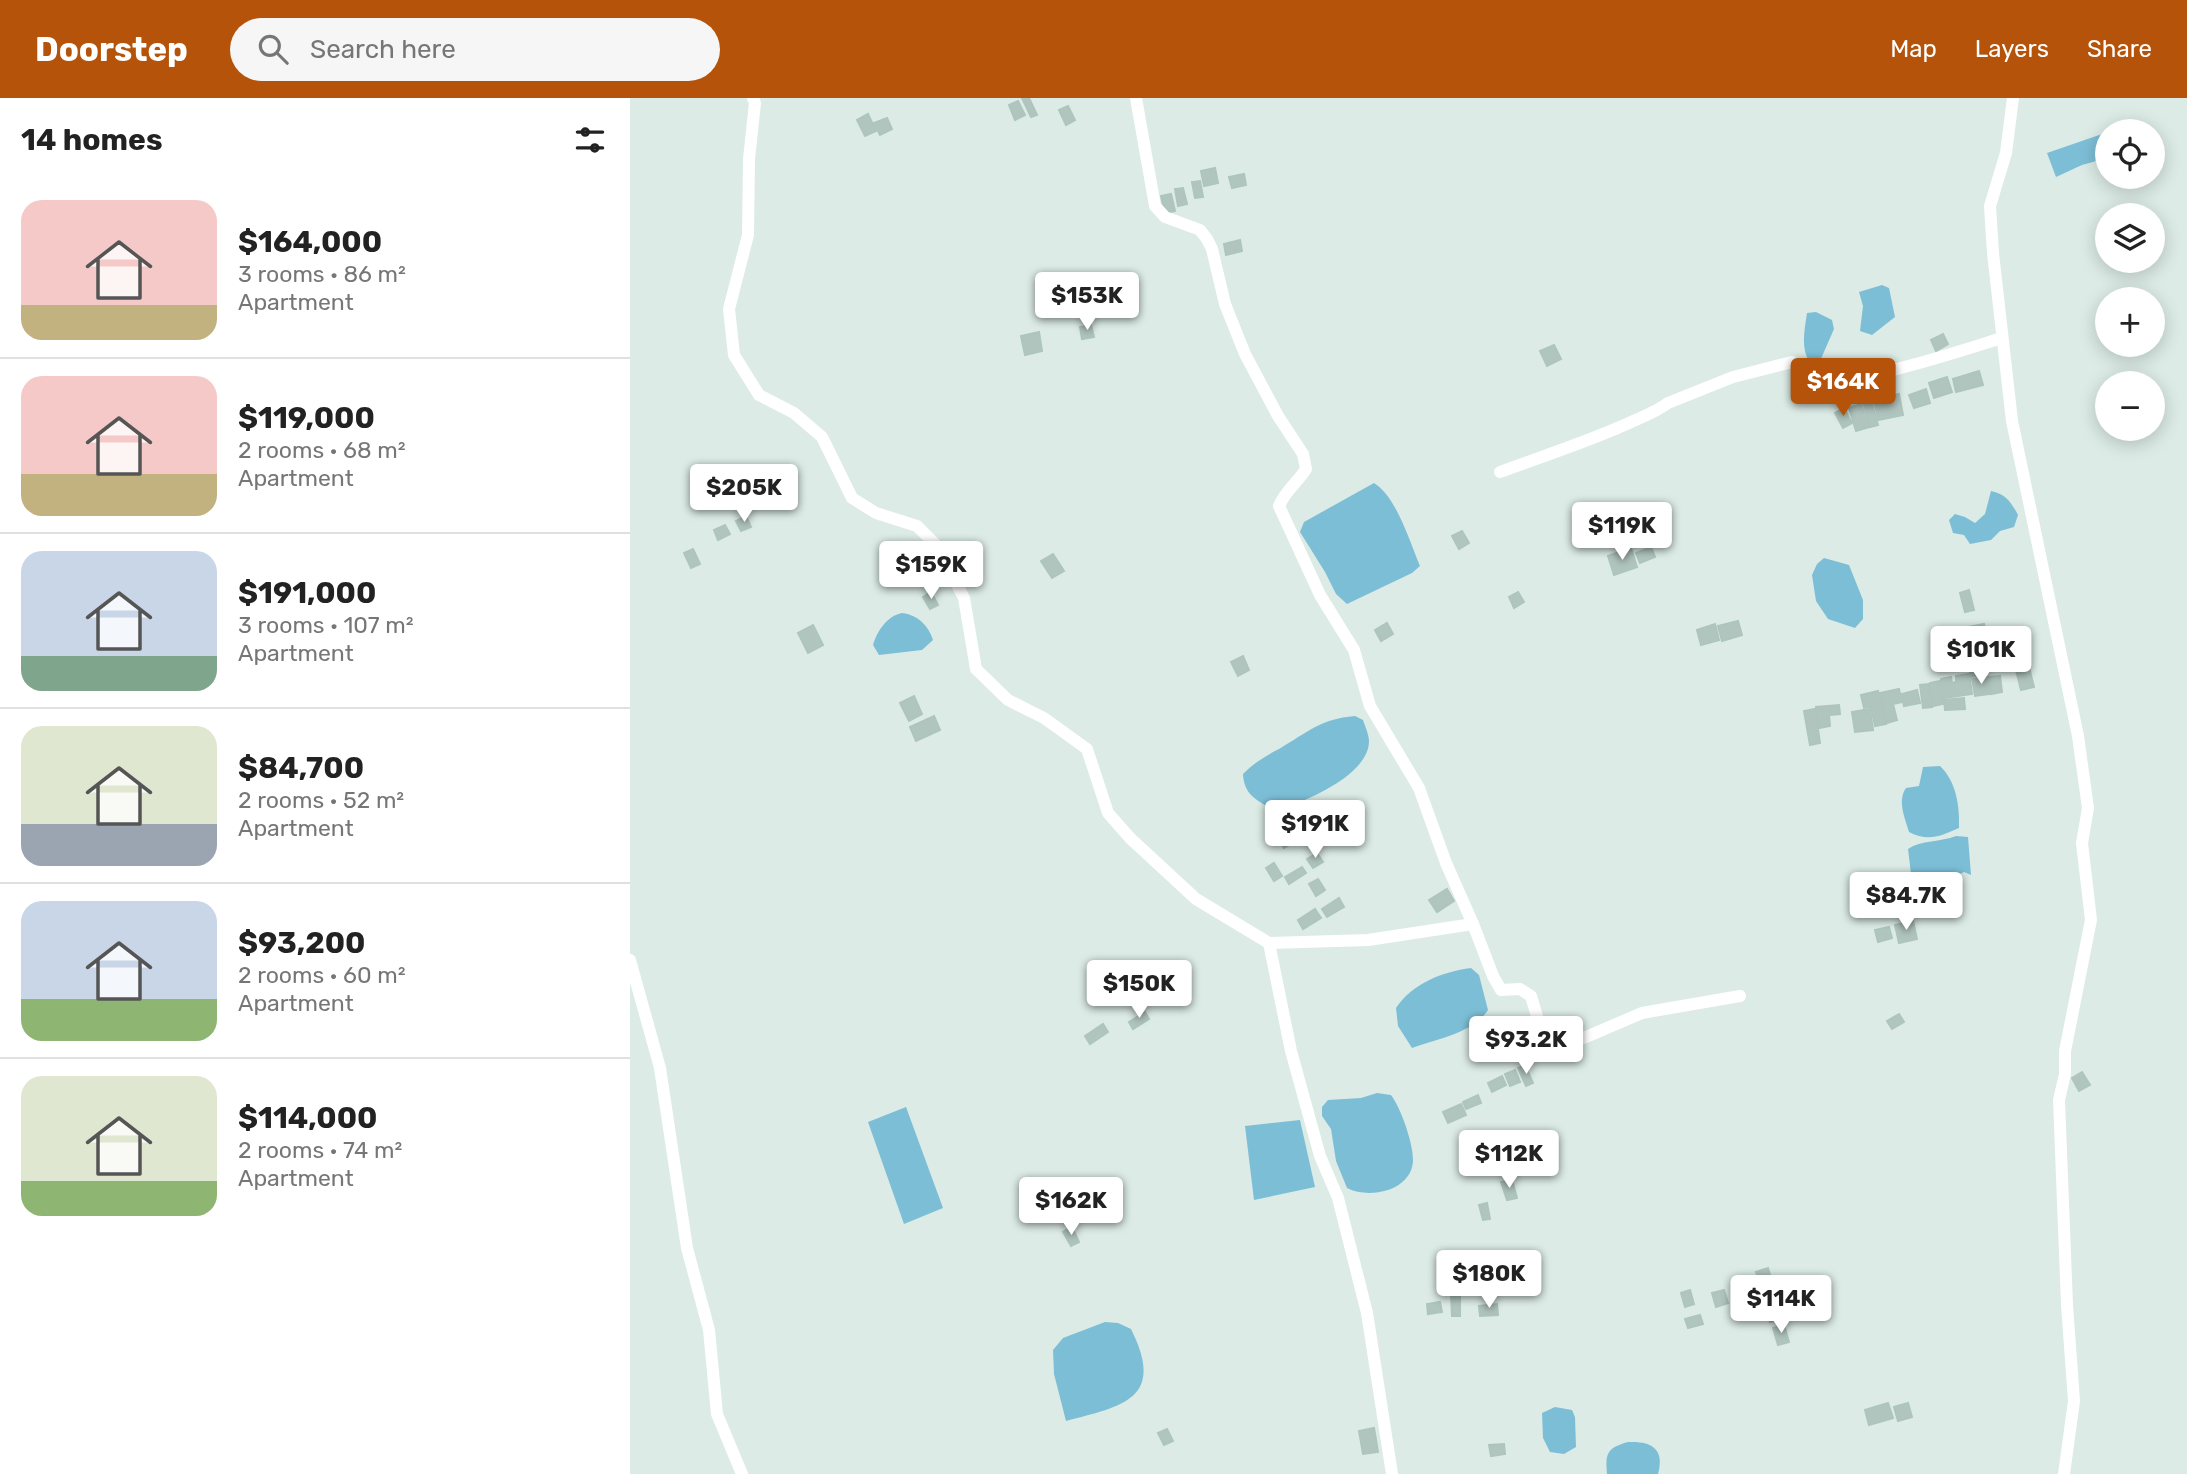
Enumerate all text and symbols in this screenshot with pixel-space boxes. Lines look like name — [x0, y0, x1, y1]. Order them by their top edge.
search box — [230, 18, 720, 81]
text: Doorstep — [35, 30, 188, 69]
icon: search — [254, 30, 292, 68]
text: Search here — [310, 34, 456, 65]
text: Map — [1890, 35, 1937, 63]
text: Layers — [1975, 35, 2049, 63]
text: Share — [2087, 35, 2152, 63]
map controls — [2095, 119, 2165, 441]
button: locate — [2095, 119, 2165, 189]
icon: filters — [571, 121, 609, 159]
text: 14 homes — [21, 122, 163, 158]
button: layers — [2095, 203, 2165, 273]
text: $164,000 — [238, 224, 382, 260]
icon: home — [77, 228, 161, 312]
text: 3 rooms · 86 m² — [238, 260, 406, 288]
pin: $153K — [1038, 272, 1136, 332]
text: $153K — [1051, 281, 1123, 309]
button: + — [2095, 287, 2165, 357]
text: Apartment — [238, 288, 354, 316]
pin: $164K — [1794, 358, 1892, 418]
text: $164K — [1807, 367, 1879, 395]
button: − — [2095, 371, 2165, 441]
text: $119,000 — [238, 400, 375, 436]
icon: home — [77, 404, 161, 488]
text: 2 rooms · 68 m² — [238, 436, 406, 464]
text: Apartment — [238, 464, 354, 492]
pin: $205K — [695, 464, 793, 524]
text: $205K — [706, 473, 782, 501]
pin: $119K — [1573, 503, 1671, 562]
text: $119K — [1588, 511, 1656, 539]
pin: $159K — [882, 542, 980, 601]
text: $159K — [895, 550, 967, 578]
text: $191,000 — [238, 575, 376, 611]
icon: home — [77, 579, 161, 663]
text: 3 rooms · 107 m² — [238, 611, 414, 639]
pin: $101K — [1932, 626, 2030, 686]
text: $101K — [1946, 635, 2016, 663]
text: Apartment — [238, 639, 354, 667]
text: $84,700 — [238, 750, 364, 786]
icon: home — [77, 754, 161, 838]
text: 2 rooms · 52 m² — [238, 786, 404, 814]
pin: $191K — [1266, 800, 1364, 860]
text: $191K — [1281, 809, 1349, 837]
text: Apartment — [238, 814, 354, 842]
pin: $84.7K — [1849, 872, 1963, 932]
text: $84.7K — [1866, 881, 1946, 909]
text: $93,200 — [238, 925, 365, 961]
icon: home — [77, 929, 161, 1013]
pin: $150K — [1090, 960, 1188, 1020]
text: 2 rooms · 60 m² — [238, 961, 406, 989]
text: $150K — [1103, 969, 1175, 997]
text: Apartment — [238, 989, 354, 1017]
pin: $93.2K — [1469, 1016, 1583, 1076]
text: $93.2K — [1485, 1025, 1567, 1053]
text: $114,000 — [238, 1100, 377, 1136]
icon: home — [77, 1104, 161, 1188]
pin: $112K — [1460, 1130, 1558, 1190]
text: 2 rooms · 74 m² — [238, 1136, 402, 1164]
text: $112K — [1475, 1139, 1543, 1167]
text: Apartment — [238, 1164, 354, 1192]
pin: $162K — [1022, 1178, 1120, 1237]
text: $162K — [1035, 1186, 1107, 1214]
pin: $180K — [1440, 1250, 1538, 1310]
text: $180K — [1452, 1259, 1526, 1287]
pin: $114K — [1732, 1276, 1830, 1335]
text: $114K — [1746, 1284, 1816, 1312]

